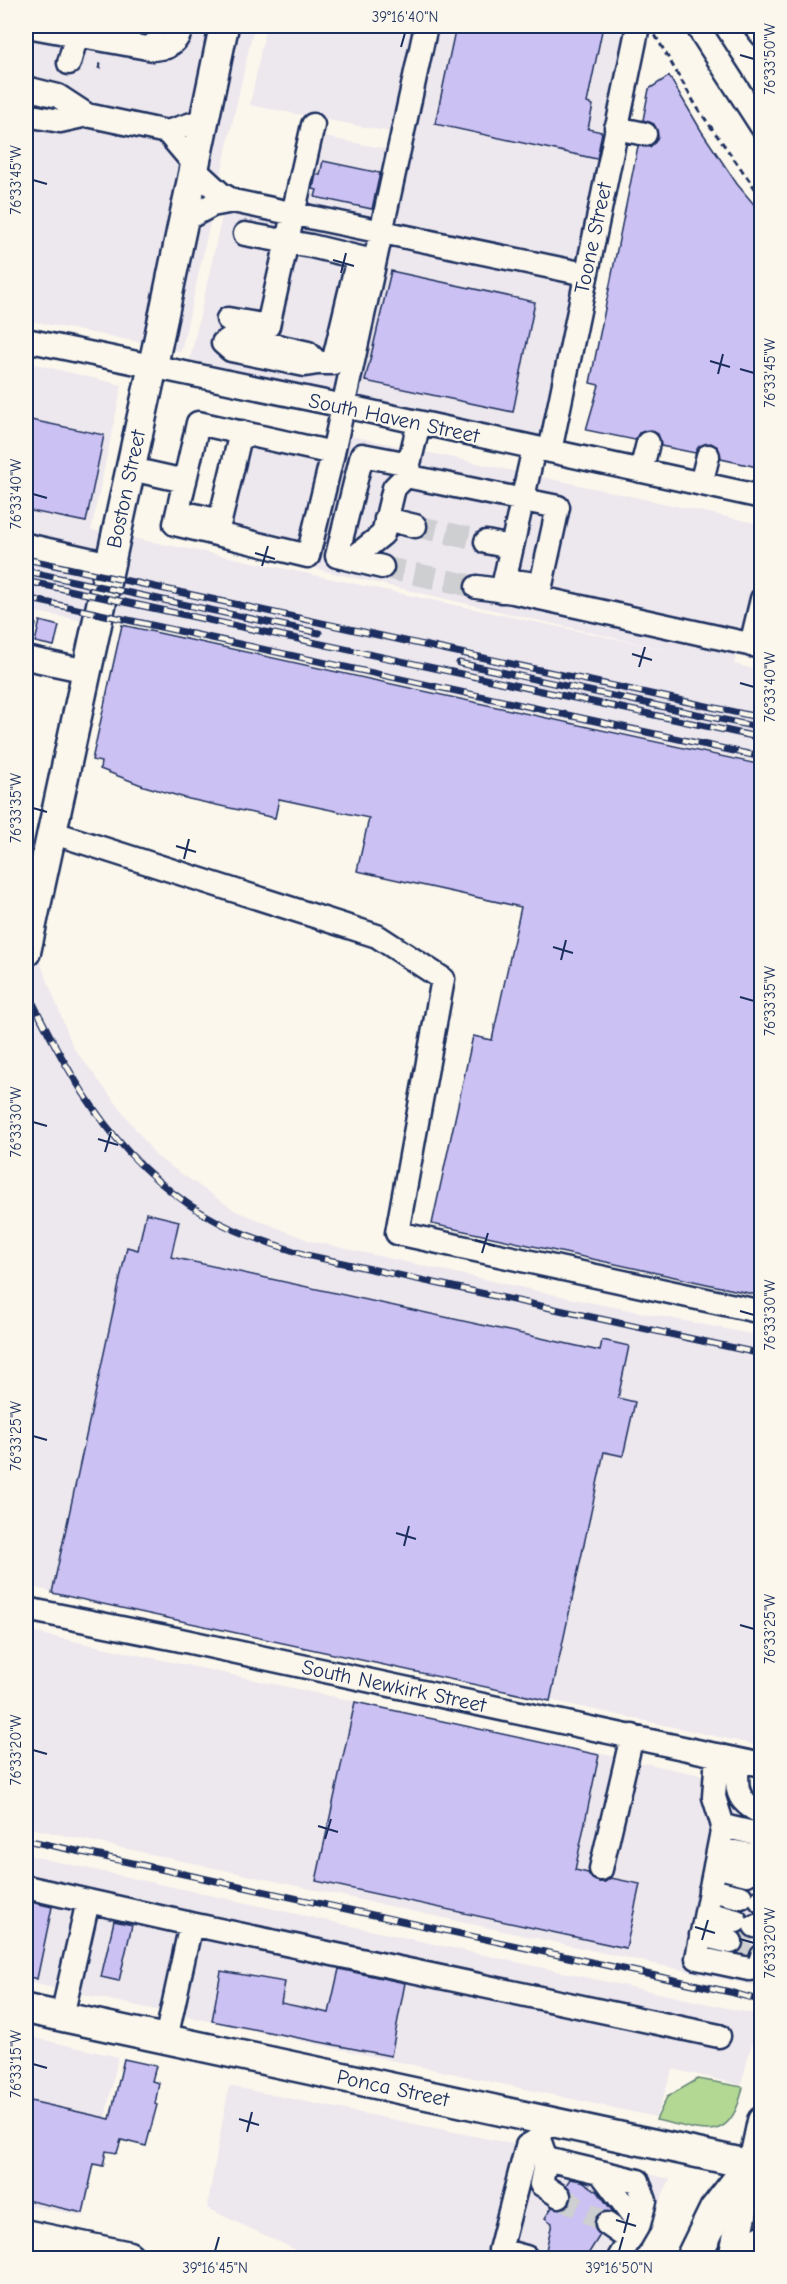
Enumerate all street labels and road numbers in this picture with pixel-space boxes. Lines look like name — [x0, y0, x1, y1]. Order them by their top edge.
street label: Toone Street — [570, 179, 617, 296]
street label: South Haven Street — [306, 388, 482, 448]
street label: Boston Street — [102, 427, 150, 550]
street label: South Newkirk Street — [300, 1655, 489, 1717]
street label: Ponca Street — [335, 2064, 452, 2112]

